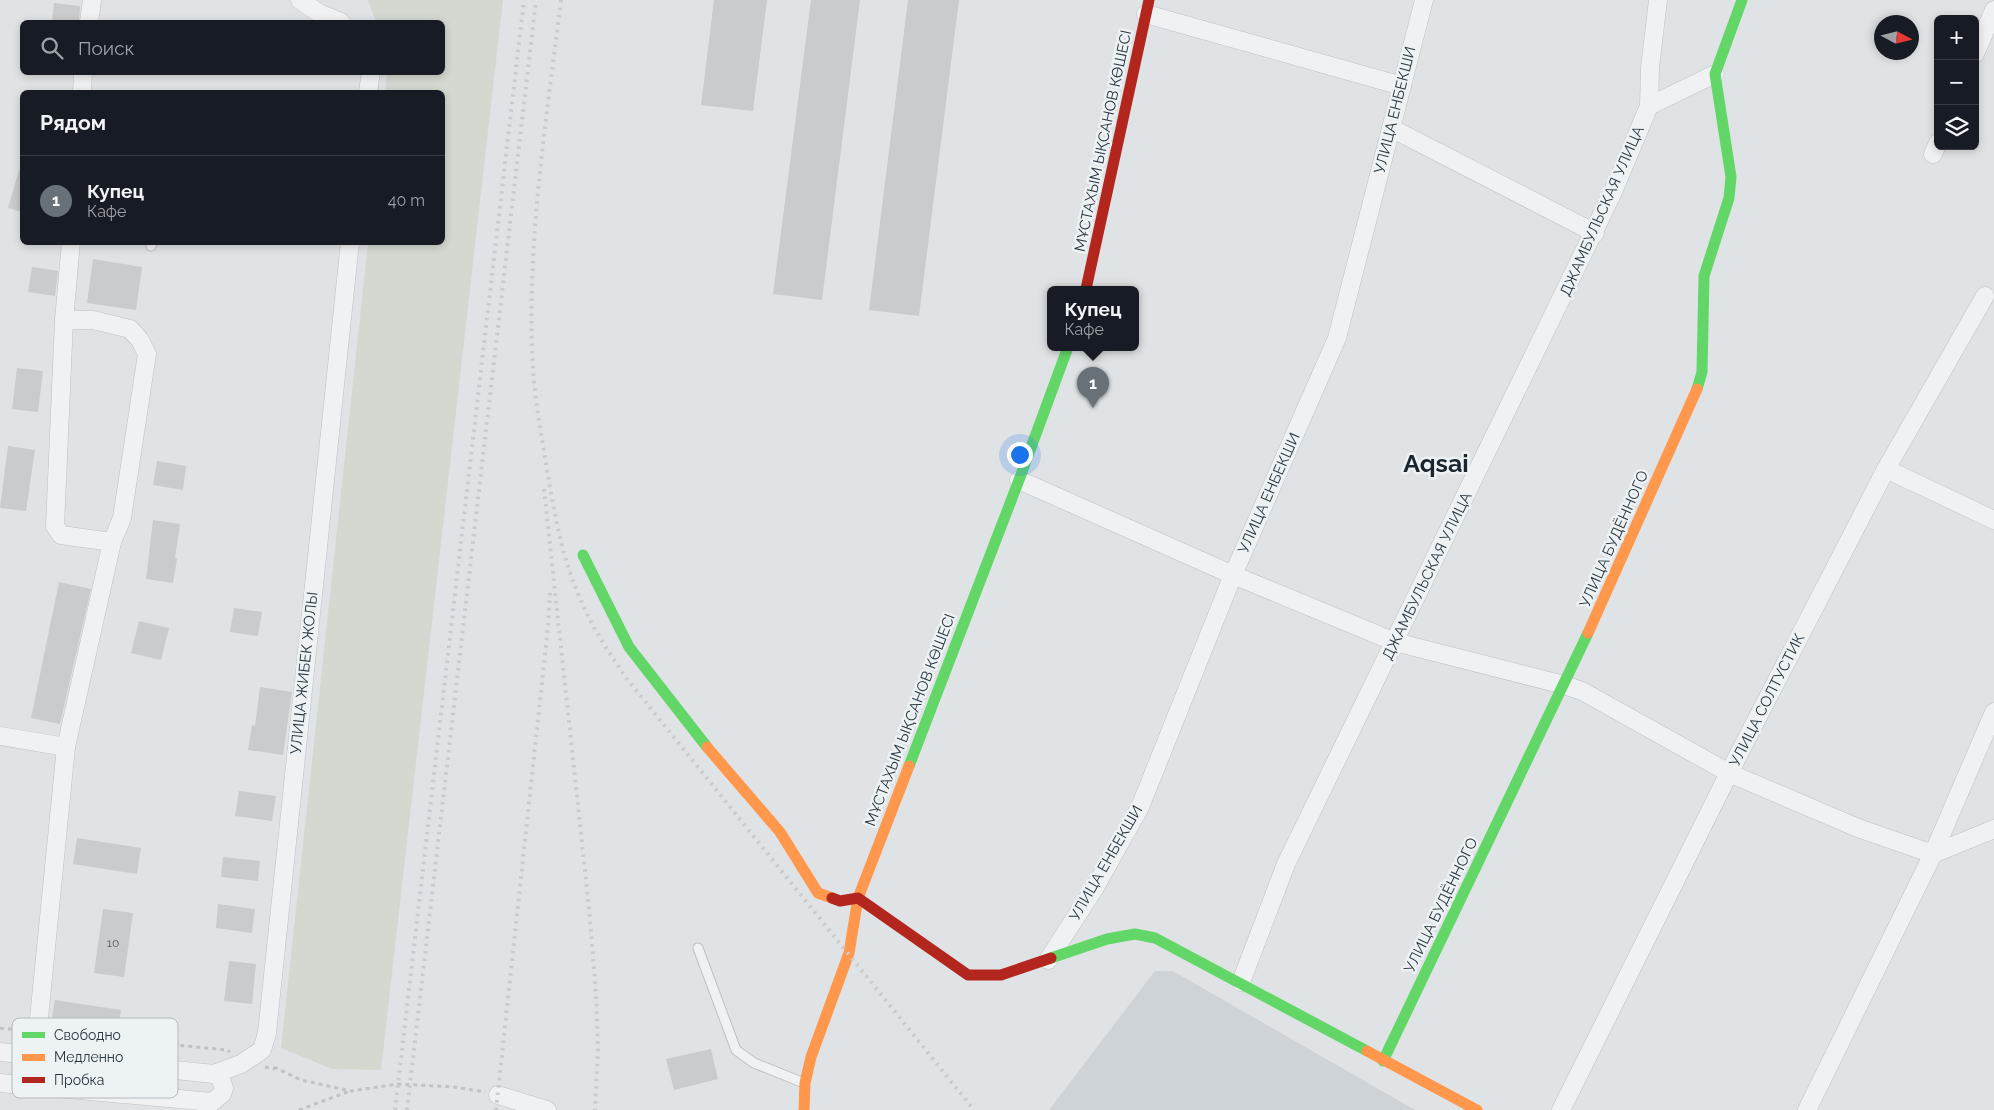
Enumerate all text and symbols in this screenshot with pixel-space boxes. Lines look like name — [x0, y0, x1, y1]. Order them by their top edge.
north arrow — [1874, 15, 1919, 60]
map controls — [1934, 15, 1979, 150]
button: + — [1934, 15, 1979, 60]
search box — [20, 20, 445, 75]
street label: МҰСТАХЫМ ЫҚСАНОВ КӨШЕСІ — [1071, 29, 1135, 253]
icon: search — [38, 34, 66, 62]
text: Поиск — [78, 37, 134, 59]
street label: УЛИЦА ЕНБЕКШИ — [1371, 45, 1419, 175]
button: − — [1934, 60, 1979, 105]
button: layers — [1934, 105, 1979, 150]
text: Рядом — [40, 110, 106, 135]
street label: ДЖАМБУЛЬСКАЯ УЛИЦА — [1556, 123, 1648, 299]
text: Купец — [87, 180, 144, 202]
text: 1 — [52, 191, 60, 210]
text: 40 m — [388, 191, 425, 210]
text: Кафе — [87, 202, 126, 221]
popup — [1047, 286, 1139, 351]
text: Купец — [1064, 298, 1122, 320]
text: Кафе — [1064, 320, 1104, 339]
pin: 1 — [1077, 367, 1109, 408]
street label: УЛИЦА ЕНБЕКШИ — [1234, 430, 1304, 556]
your location — [1007, 442, 1033, 468]
district label: Aqsai — [1403, 448, 1469, 478]
street label: УЛИЦА БУДЁННОГО — [1575, 467, 1652, 610]
street label: ДЖАМБУЛЬСКАЯ УЛИЦА — [1378, 489, 1476, 663]
street label: УЛИЦА ЖИБЕК ЖОЛЫ — [287, 591, 321, 755]
street label: МҰСТАХЫМ ЫҚСАНОВ КӨШЕСІ — [861, 611, 959, 829]
street label: УЛИЦА СОЛТУСТИК — [1726, 630, 1809, 770]
street label: УЛИЦА ЕНБЕКШИ — [1066, 802, 1146, 924]
street label: УЛИЦА БУДЁННОГО — [1400, 834, 1481, 975]
house number: 10 — [107, 936, 119, 950]
legend — [12, 1018, 178, 1098]
text: Свободно — [54, 1027, 121, 1043]
text: Медленно — [54, 1049, 123, 1065]
text: Пробка — [54, 1072, 104, 1088]

